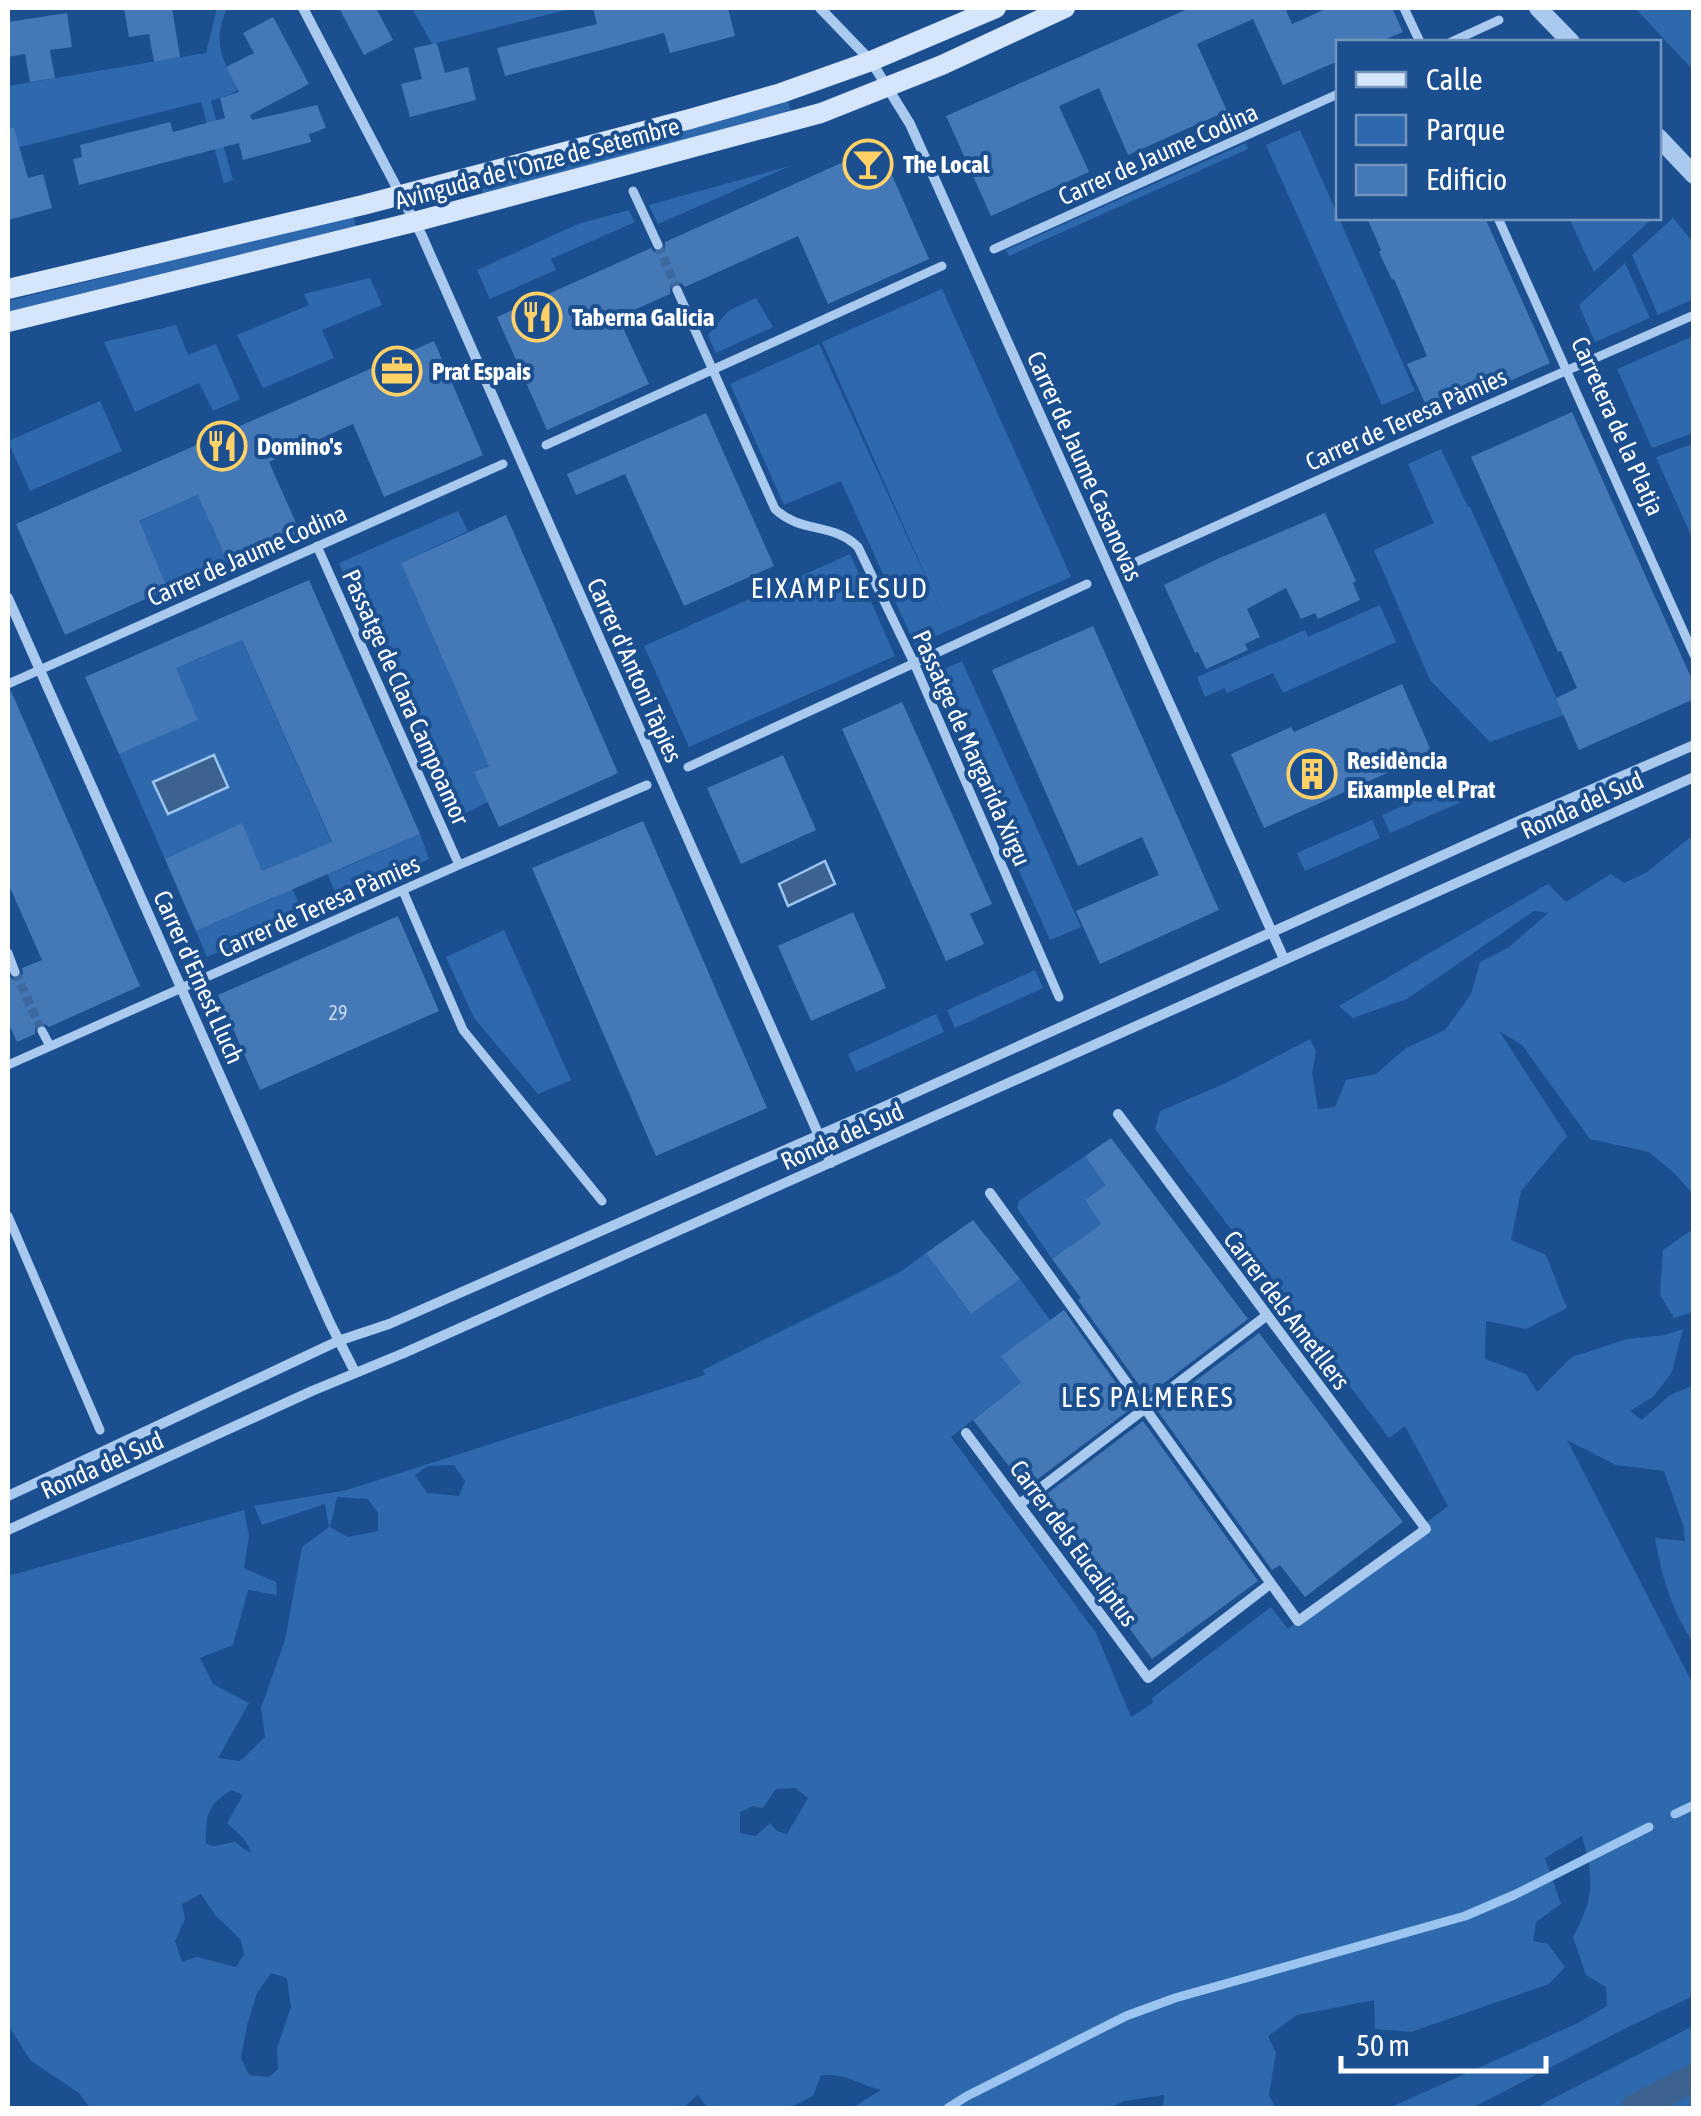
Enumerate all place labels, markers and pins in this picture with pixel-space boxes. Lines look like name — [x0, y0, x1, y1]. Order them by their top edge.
bar icon: The Local — [842, 138, 894, 190]
place label: The Local — [903, 150, 990, 178]
restaurant icon: Taberna Galicia — [511, 291, 563, 343]
place label: Taberna Galicia — [572, 303, 714, 331]
office icon: Prat Espais — [371, 345, 423, 397]
place label: Prat Espais — [432, 357, 531, 385]
restaurant icon: Domino's — [196, 420, 248, 472]
place label: Domino's — [257, 432, 342, 460]
place label: Residència Eixample el Prat — [1347, 746, 1496, 803]
building icon: Residència Eixample el Prat — [1286, 748, 1338, 800]

